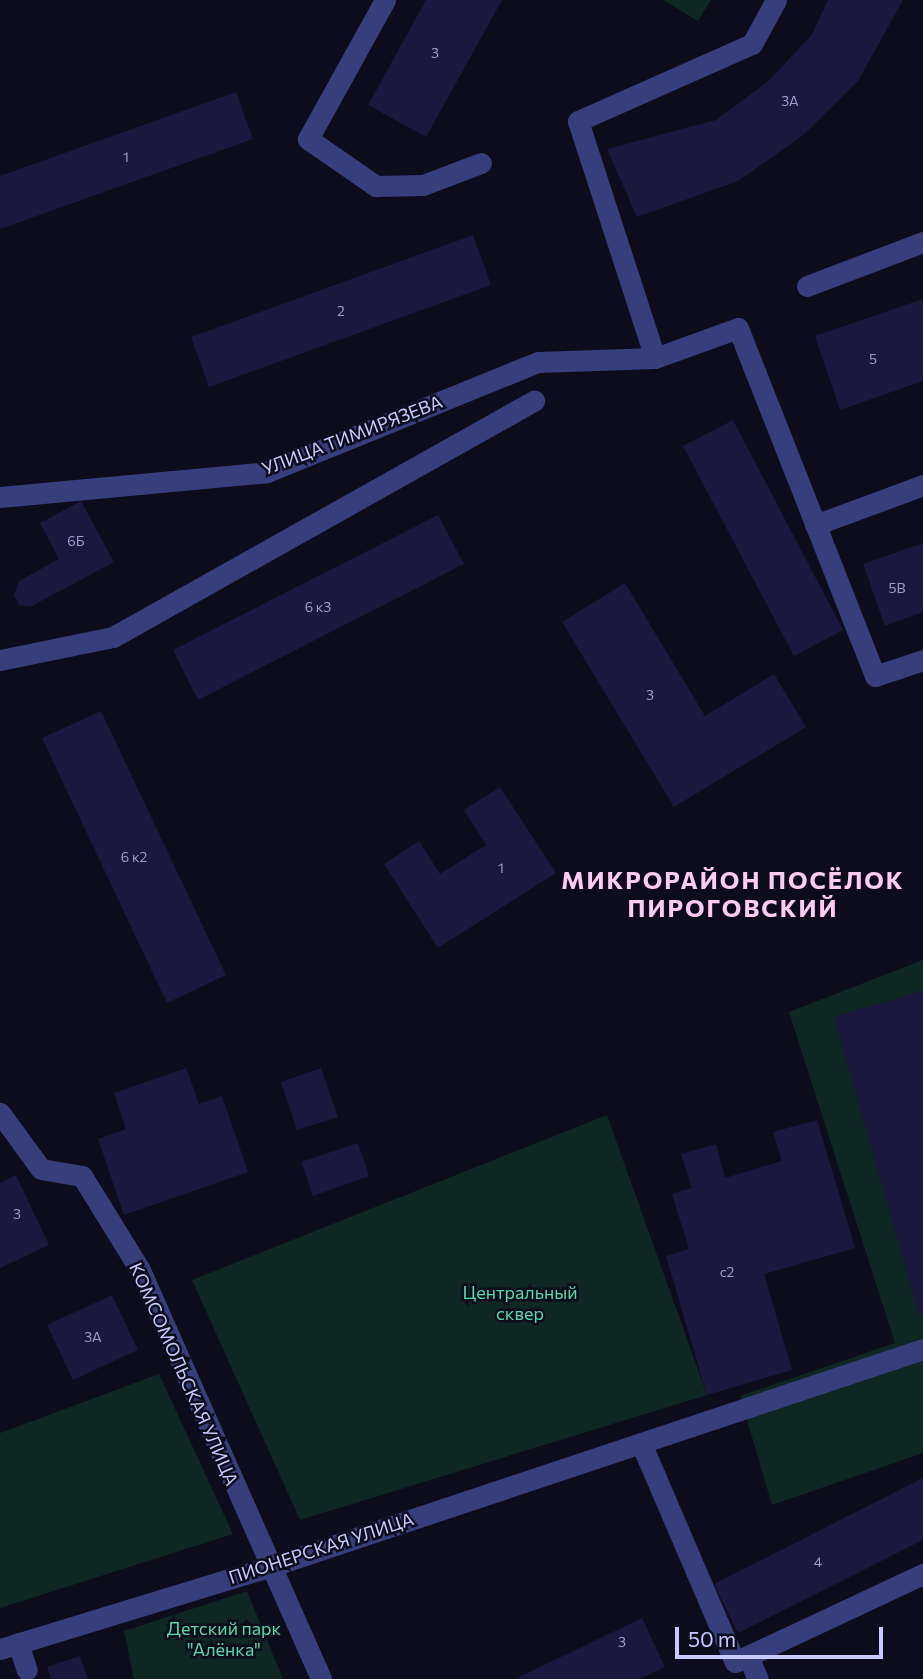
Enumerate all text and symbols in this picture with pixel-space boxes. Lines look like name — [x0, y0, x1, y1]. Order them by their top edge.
house number: 3 — [431, 45, 439, 61]
house number: 3А — [781, 93, 799, 109]
house number: 1 — [123, 149, 129, 165]
house number: 2 — [337, 303, 345, 319]
house number: 5 — [869, 351, 877, 367]
street label: УЛИЦА ТИМИРЯЗЕВА — [259, 391, 445, 479]
house number: 6Б — [67, 533, 85, 549]
house number: 5В — [888, 580, 906, 596]
house number: 6 к3 — [305, 599, 331, 615]
house number: 3 — [646, 687, 654, 703]
house number: 6 к2 — [121, 849, 147, 865]
house number: 1 — [498, 860, 504, 876]
district label: МИКРОРАЙОН ПОСЁЛОК ПИРОГОВСКИЙ — [564, 866, 902, 922]
house number: 3 — [13, 1206, 21, 1222]
street label: КОМСОМОЛЬСКАЯ УЛИЦА — [125, 1259, 243, 1489]
house number: с2 — [720, 1264, 734, 1280]
park label: Центральный сквер — [462, 1282, 578, 1324]
house number: 3А — [84, 1329, 102, 1345]
street label: ПИОНЕРСКАЯ УЛИЦА — [226, 1508, 416, 1588]
house number: 4 — [814, 1554, 822, 1570]
scale bar — [678, 1612, 886, 1656]
park label: Детский парк "Алёнка" — [167, 1618, 281, 1660]
text: 50 m — [688, 1626, 736, 1651]
house number: 3 — [618, 1634, 626, 1650]

